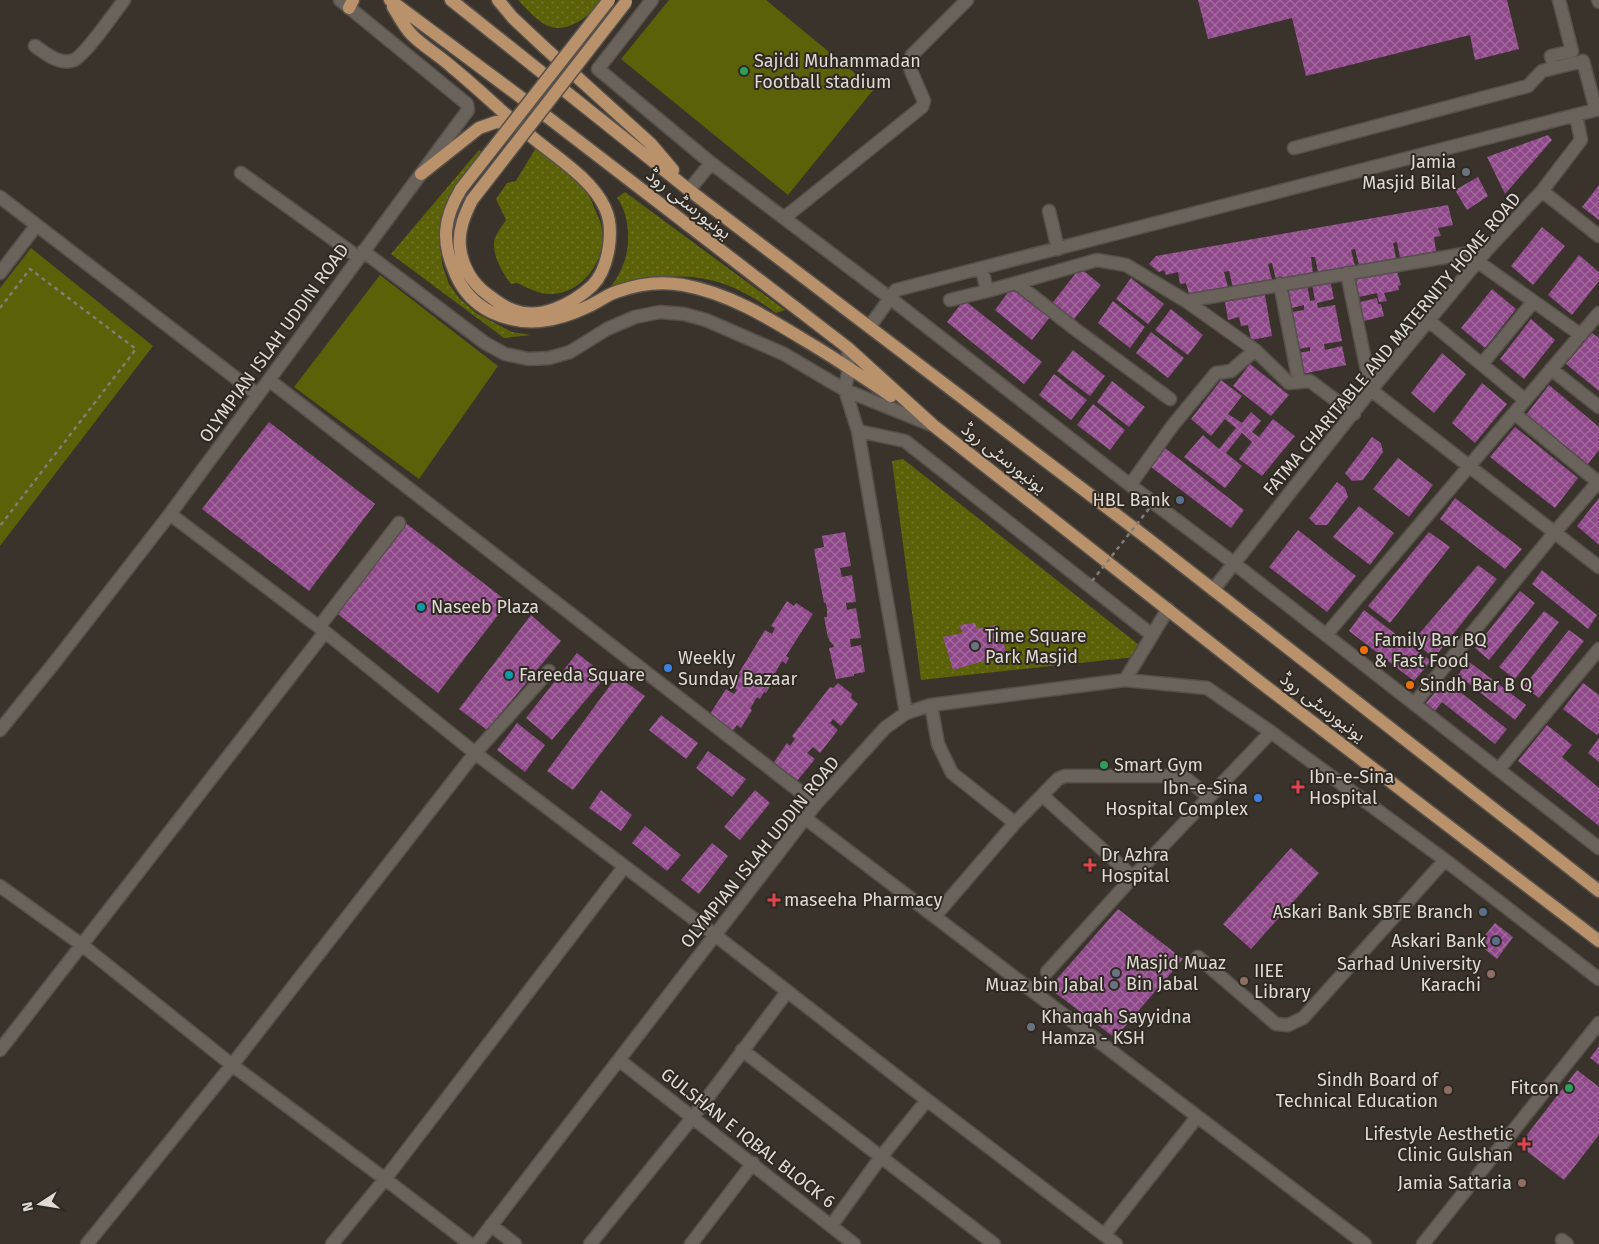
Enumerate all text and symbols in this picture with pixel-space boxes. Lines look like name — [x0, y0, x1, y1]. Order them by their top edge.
place label: Sajidi Muhammadan Football stadium — [754, 50, 921, 93]
marker: Sajidi Muhammadan Football stadium — [738, 65, 750, 77]
place label: Jamia Masjid Bilal — [1362, 151, 1456, 194]
street label: یونیورسٹی روڈ — [642, 164, 736, 244]
marker: Jamia Masjid Bilal — [1460, 166, 1472, 178]
street label: FATMA CHARITABLE AND MATERNITY HOME ROAD — [1259, 188, 1525, 500]
street label: OLYMPIAN ISLAH UDDIN ROAD — [194, 239, 354, 447]
street label: یونیورسٹی روڈ — [957, 418, 1051, 498]
place label: HBL Bank — [1093, 489, 1171, 511]
marker: HBL Bank — [1174, 494, 1186, 506]
place label: Naseeb Plaza — [431, 596, 539, 618]
marker: Naseeb Plaza — [415, 601, 427, 613]
place label: Time Square Park Masjid — [985, 625, 1086, 668]
place label: Family Bar BQ & Fast Food — [1374, 629, 1487, 672]
marker: Time Square Park Masjid — [969, 640, 981, 652]
marker: Family Bar BQ & Fast Food — [1358, 644, 1370, 656]
place label: Weekly Sunday Bazaar — [678, 647, 798, 690]
marker: Weekly Sunday Bazaar — [662, 662, 674, 674]
place label: Fareeda Square — [519, 664, 645, 686]
street label: یونیورسٹی روڈ — [1276, 667, 1370, 747]
marker: Fareeda Square — [503, 669, 515, 681]
place label: Sindh Bar B Q — [1420, 674, 1532, 696]
marker: Sindh Bar B Q — [1404, 679, 1416, 691]
street label: OLYMPIAN ISLAH UDDIN ROAD — [676, 752, 844, 952]
place label: Smart Gym — [1114, 754, 1203, 776]
marker: Smart Gym — [1098, 759, 1110, 771]
place label: Ibn-e-Sina Hospital — [1309, 766, 1394, 809]
place label: Ibn-e-Sina Hospital Complex — [1105, 777, 1248, 820]
marker: Ibn-e-Sina Hospital — [1291, 780, 1305, 794]
marker: Ibn-e-Sina Hospital Complex — [1252, 792, 1264, 804]
place label: Dr Azhra Hospital — [1101, 844, 1169, 887]
marker: Dr Azhra Hospital — [1083, 858, 1097, 872]
place label: maseeha Pharmacy — [784, 889, 942, 911]
marker: maseeha Pharmacy — [768, 894, 780, 906]
place label: Askari Bank SBTE Branch — [1273, 901, 1473, 923]
marker: Askari Bank SBTE Branch — [1477, 906, 1489, 918]
place label: Askari Bank — [1391, 930, 1487, 952]
marker: Askari Bank — [1490, 935, 1502, 947]
place label: Masjid Muaz Bin Jabal — [1126, 952, 1226, 995]
place label: Sarhad University Karachi — [1337, 953, 1481, 996]
place label: IIEE Library — [1254, 960, 1311, 1003]
marker: Masjid Muaz Bin Jabal — [1110, 967, 1122, 979]
marker: Sarhad University Karachi — [1485, 968, 1497, 980]
place label: Muaz bin Jabal — [985, 974, 1104, 996]
marker: IIEE Library — [1238, 975, 1250, 987]
marker: Muaz bin Jabal — [1108, 979, 1120, 991]
place label: Khanqah Sayyidna Hamza - KSH — [1041, 1006, 1192, 1049]
marker: Khanqah Sayyidna Hamza - KSH — [1025, 1021, 1037, 1033]
street label: GULSHAN E IQBAL BLOCK 6 — [656, 1063, 840, 1213]
place label: Sindh Board of Technical Education — [1276, 1069, 1440, 1112]
place label: Fitcon — [1510, 1077, 1559, 1099]
marker: Fitcon — [1563, 1082, 1575, 1094]
marker: Sindh Board of Technical Education — [1442, 1084, 1454, 1096]
place label: Lifestyle Aesthetic Clinic Gulshan — [1364, 1123, 1513, 1166]
marker: Lifestyle Aesthetic Clinic Gulshan — [1517, 1137, 1531, 1151]
place label: Jamia Sattaria — [1398, 1172, 1512, 1194]
marker: Jamia Sattaria — [1516, 1177, 1528, 1189]
north arrow — [15, 1179, 65, 1229]
text: N — [18, 1200, 37, 1213]

